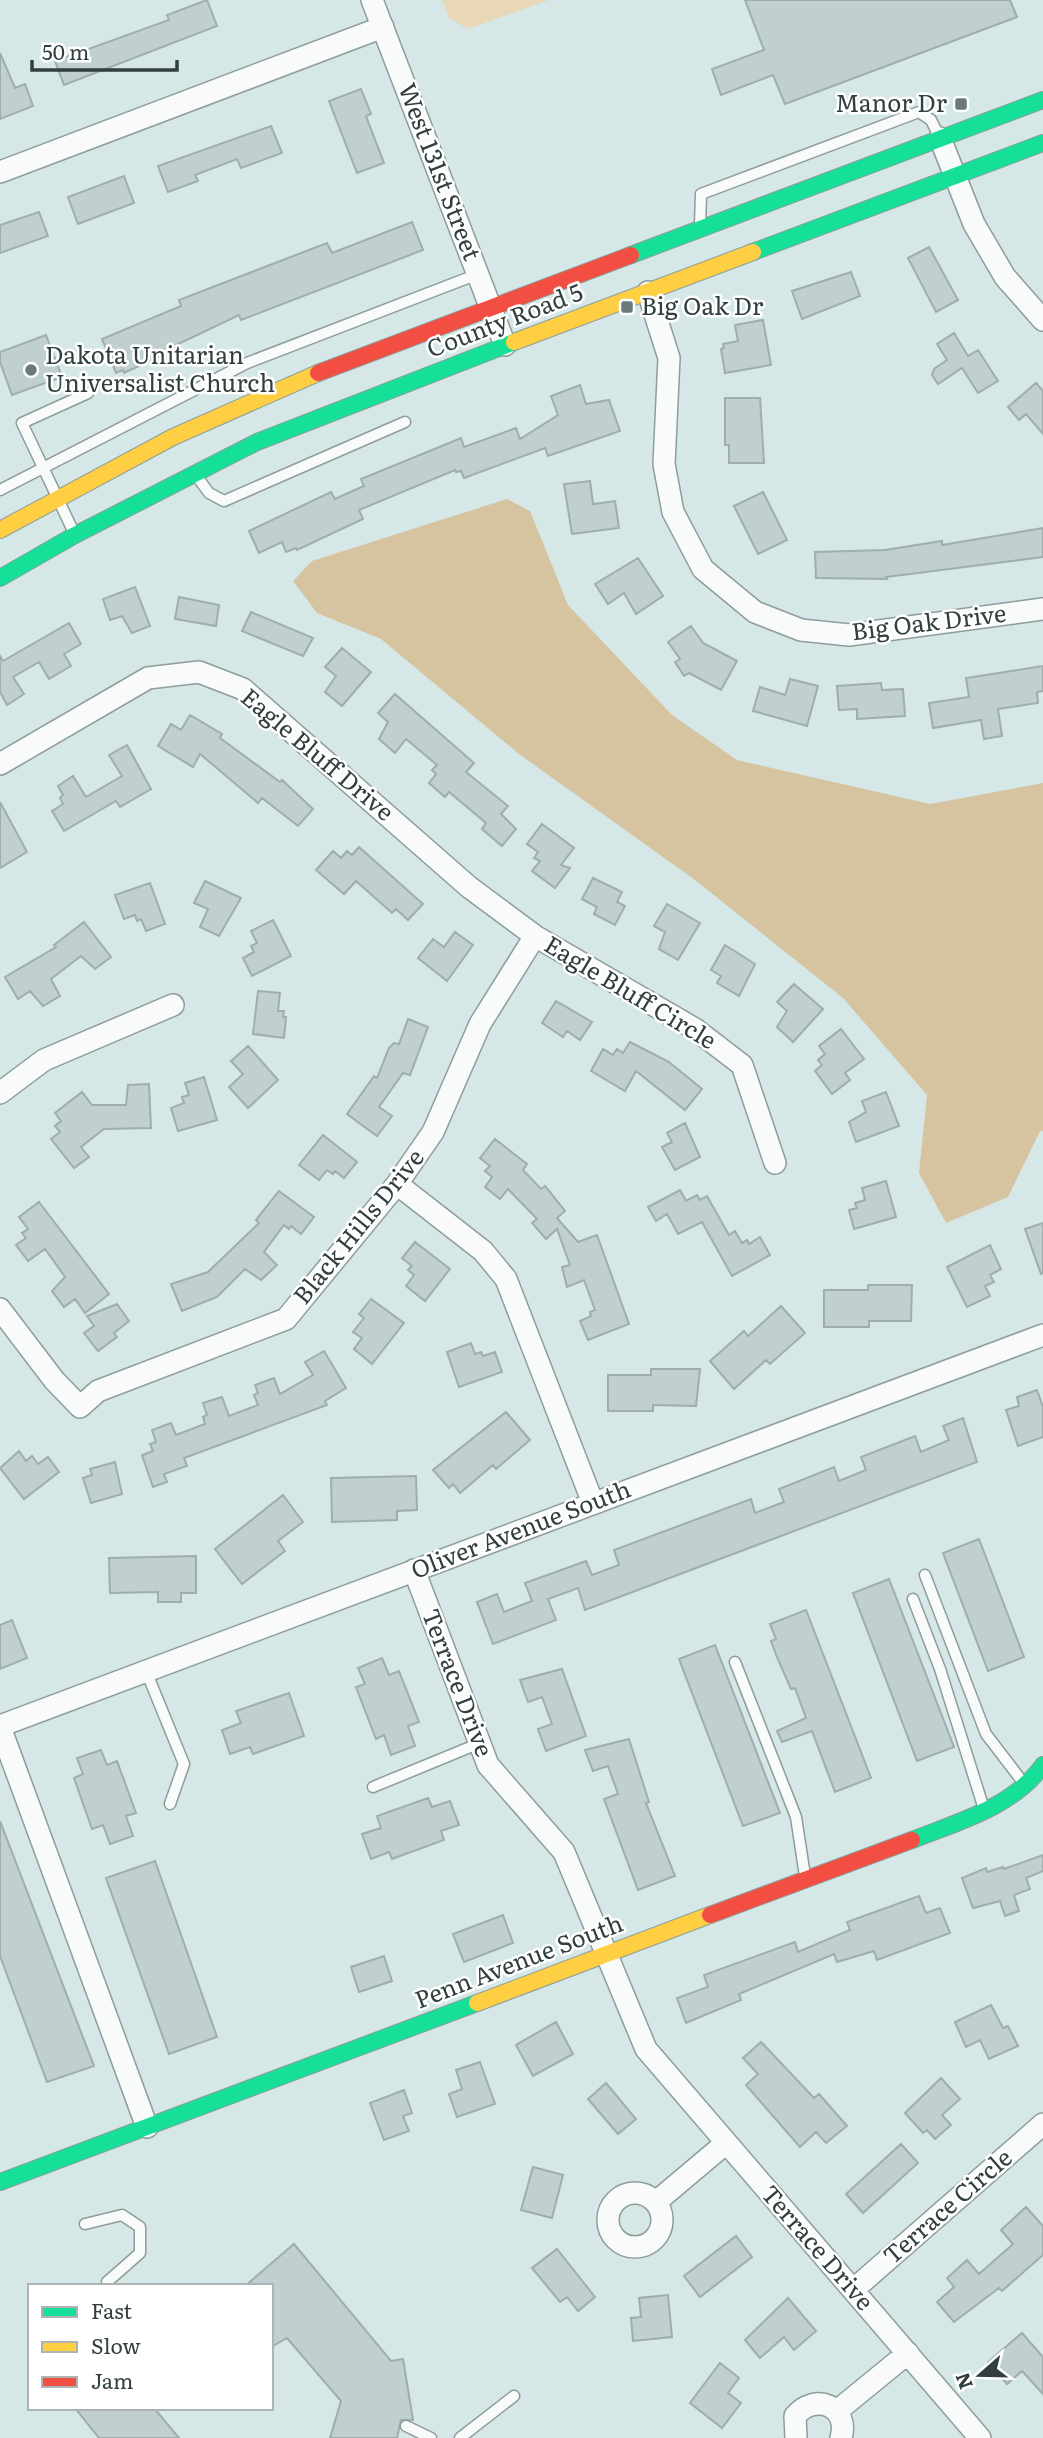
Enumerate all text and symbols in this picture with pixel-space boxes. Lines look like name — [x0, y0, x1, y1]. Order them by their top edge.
scale bar — [32, 28, 177, 72]
text: 50 m — [42, 35, 89, 66]
street label: West 131st Street — [391, 77, 491, 265]
place label: Manor Dr — [835, 84, 948, 119]
marker: Manor Dr — [953, 96, 969, 112]
street label: County Road 5 — [421, 273, 587, 364]
place label: Big Oak Dr — [641, 287, 764, 322]
marker: Big Oak Dr — [619, 299, 635, 315]
place label: Dakota Unitarian Universalist Church — [45, 336, 275, 399]
marker: Dakota Unitarian Universalist Church — [23, 362, 39, 378]
street label: Big Oak Drive — [849, 594, 1008, 647]
street label: Eagle Bluff Drive — [234, 679, 403, 828]
street label: Eagle Bluff Circle — [539, 926, 724, 1056]
street label: Black Hills Drive — [283, 1140, 431, 1311]
street label: Oliver Avenue South — [405, 1470, 635, 1586]
street label: Terrace Drive — [415, 1603, 504, 1761]
street label: Penn Avenue South — [409, 1904, 627, 2016]
street label: Terrace Circle — [874, 2139, 1019, 2271]
street label: Terrace Drive — [755, 2176, 883, 2317]
legend — [28, 2284, 273, 2410]
text: Fast — [91, 2294, 132, 2325]
text: Slow — [91, 2329, 141, 2360]
north arrow — [945, 2340, 1015, 2410]
text: Jam — [91, 2364, 133, 2395]
text: N — [947, 2369, 979, 2393]

